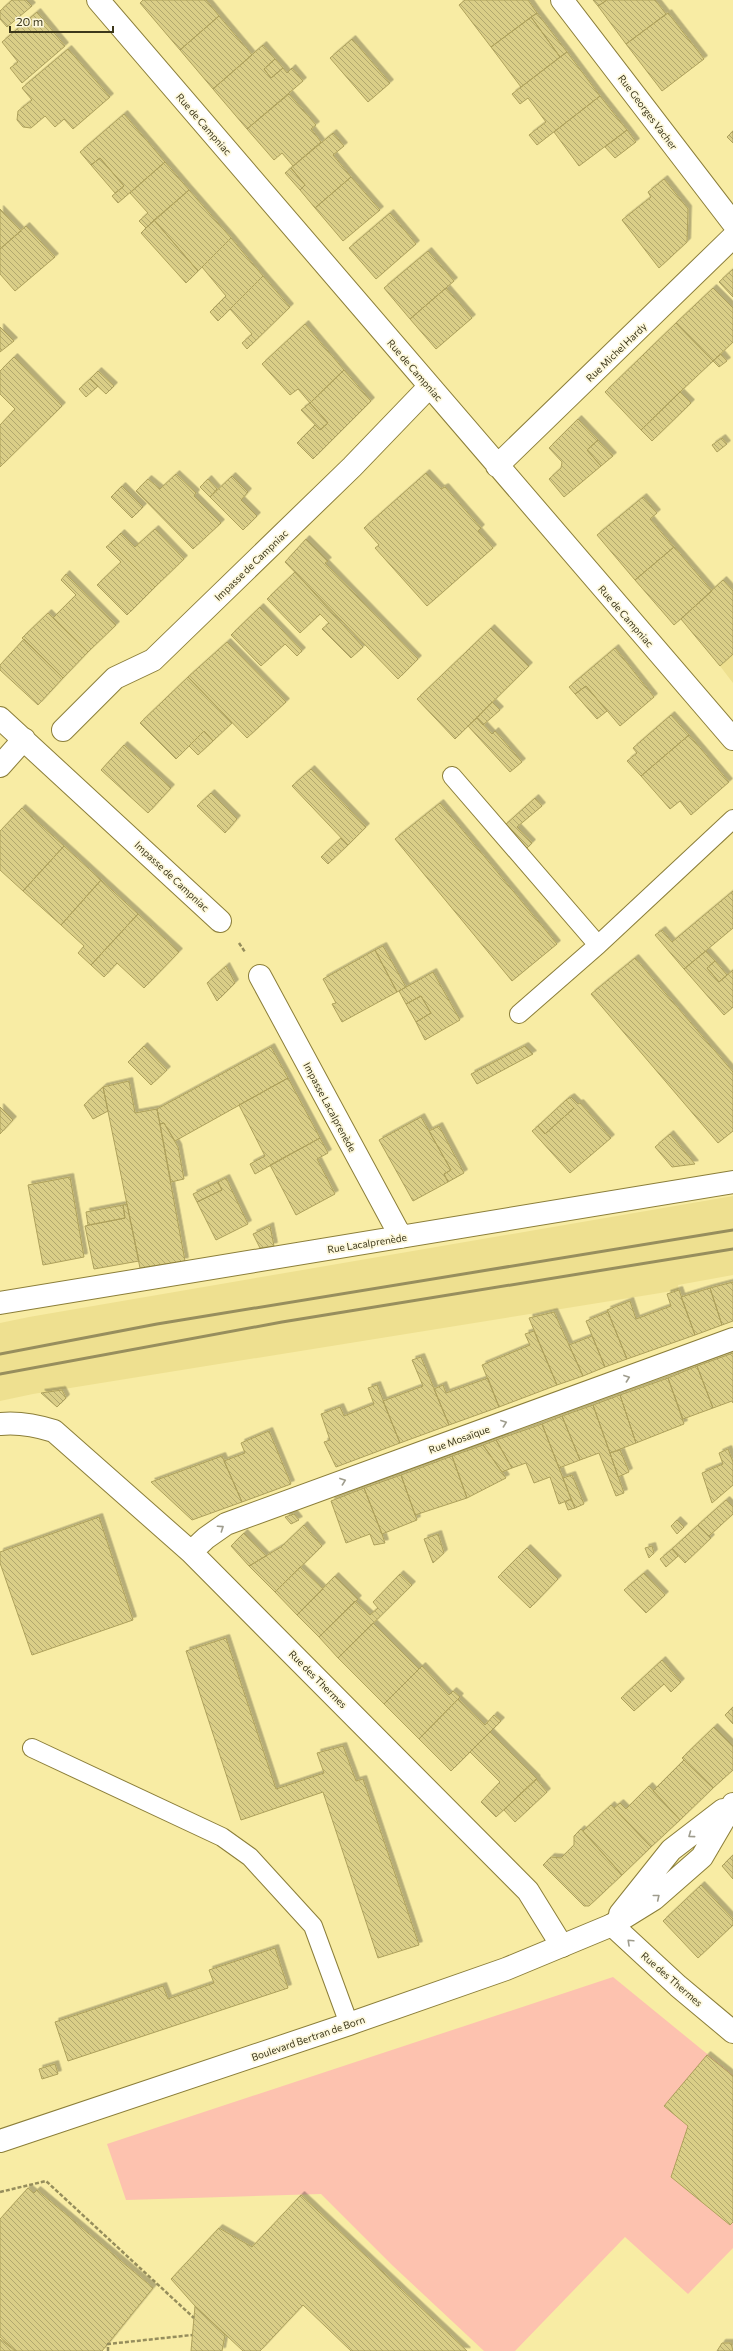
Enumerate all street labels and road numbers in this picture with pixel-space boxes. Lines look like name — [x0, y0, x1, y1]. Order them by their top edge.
street label: Rue Georges Vacher — [616, 72, 680, 152]
street label: Rue de Campniac — [174, 91, 234, 157]
street label: Rue Michel Hardy — [583, 320, 649, 384]
street label: Rue de Campniac — [385, 337, 445, 403]
street label: Impasse de Campniac — [212, 527, 290, 603]
street label: Rue de Campniac — [596, 583, 656, 649]
street label: Impasse de Campniac — [132, 838, 212, 914]
street label: Impasse Lacalprenède — [301, 1060, 359, 1154]
street label: Rue Lacalprenède — [326, 1231, 408, 1255]
street label: Rue Mosaïque — [427, 1422, 491, 1456]
street label: Rue des Thermes — [287, 1648, 350, 1711]
street label: Rue des Thermes — [639, 1949, 705, 2009]
street label: Boulevard Bertran de Born — [250, 2013, 366, 2063]

